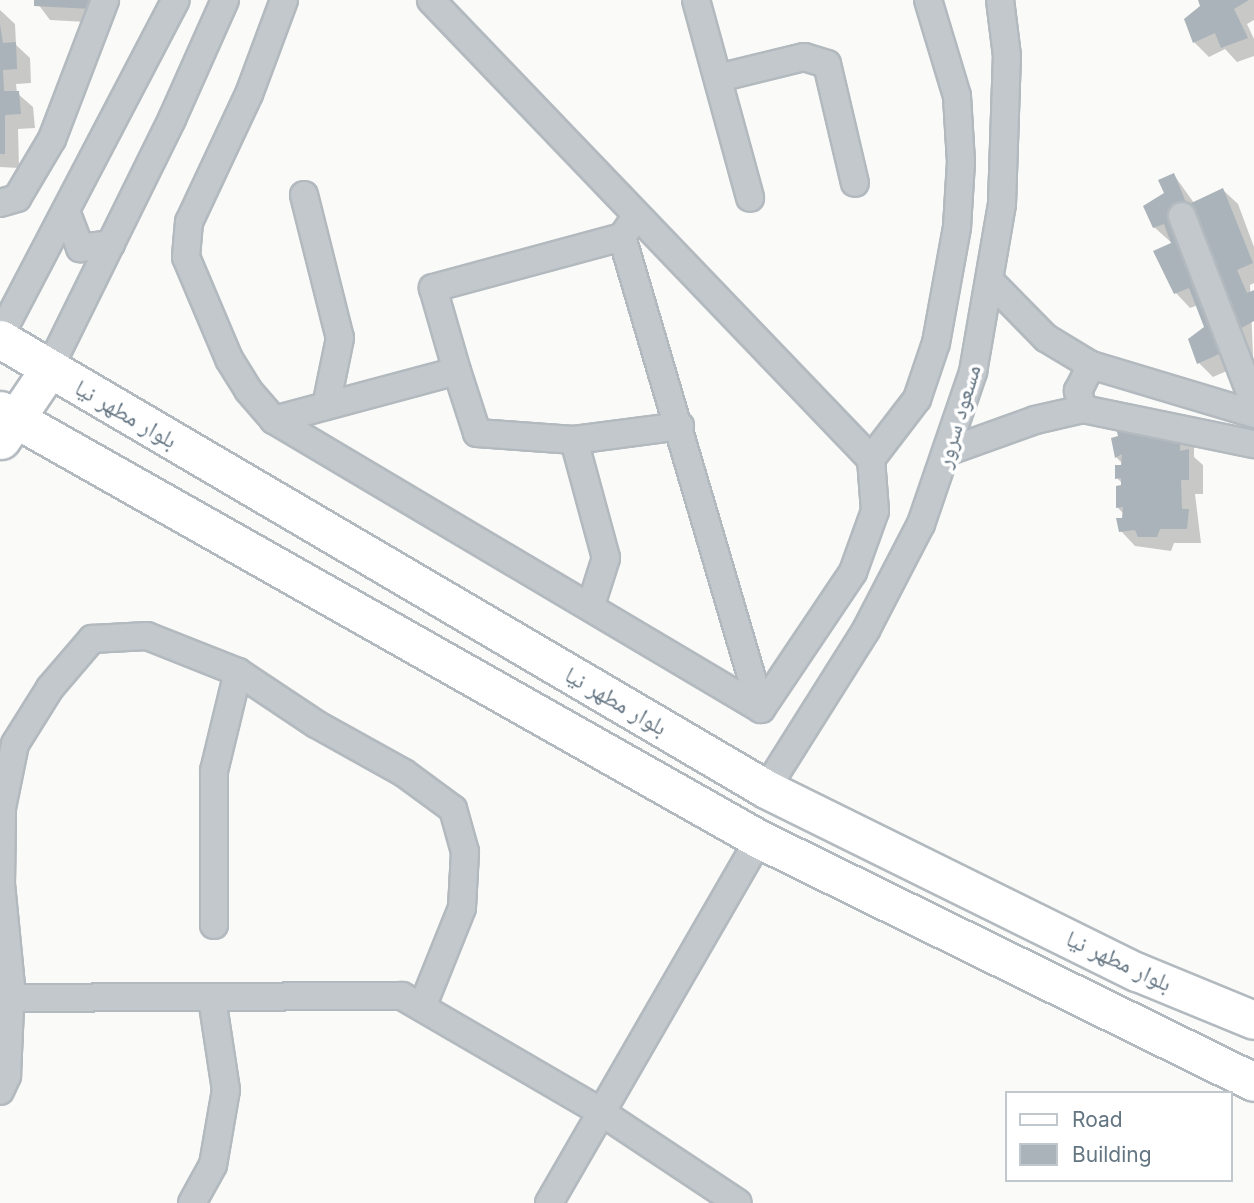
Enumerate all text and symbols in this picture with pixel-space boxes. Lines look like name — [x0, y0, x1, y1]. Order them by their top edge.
street label: مسعود سرور — [929, 361, 987, 471]
street label: بلوار مطهر نیا — [70, 374, 182, 454]
street label: بلوار مطهر نیا — [560, 661, 672, 741]
street label: بلوار مطهر نیا — [1062, 925, 1176, 997]
legend — [1006, 1091, 1233, 1182]
text: Road — [1072, 1107, 1123, 1132]
text: Building — [1072, 1142, 1152, 1167]

